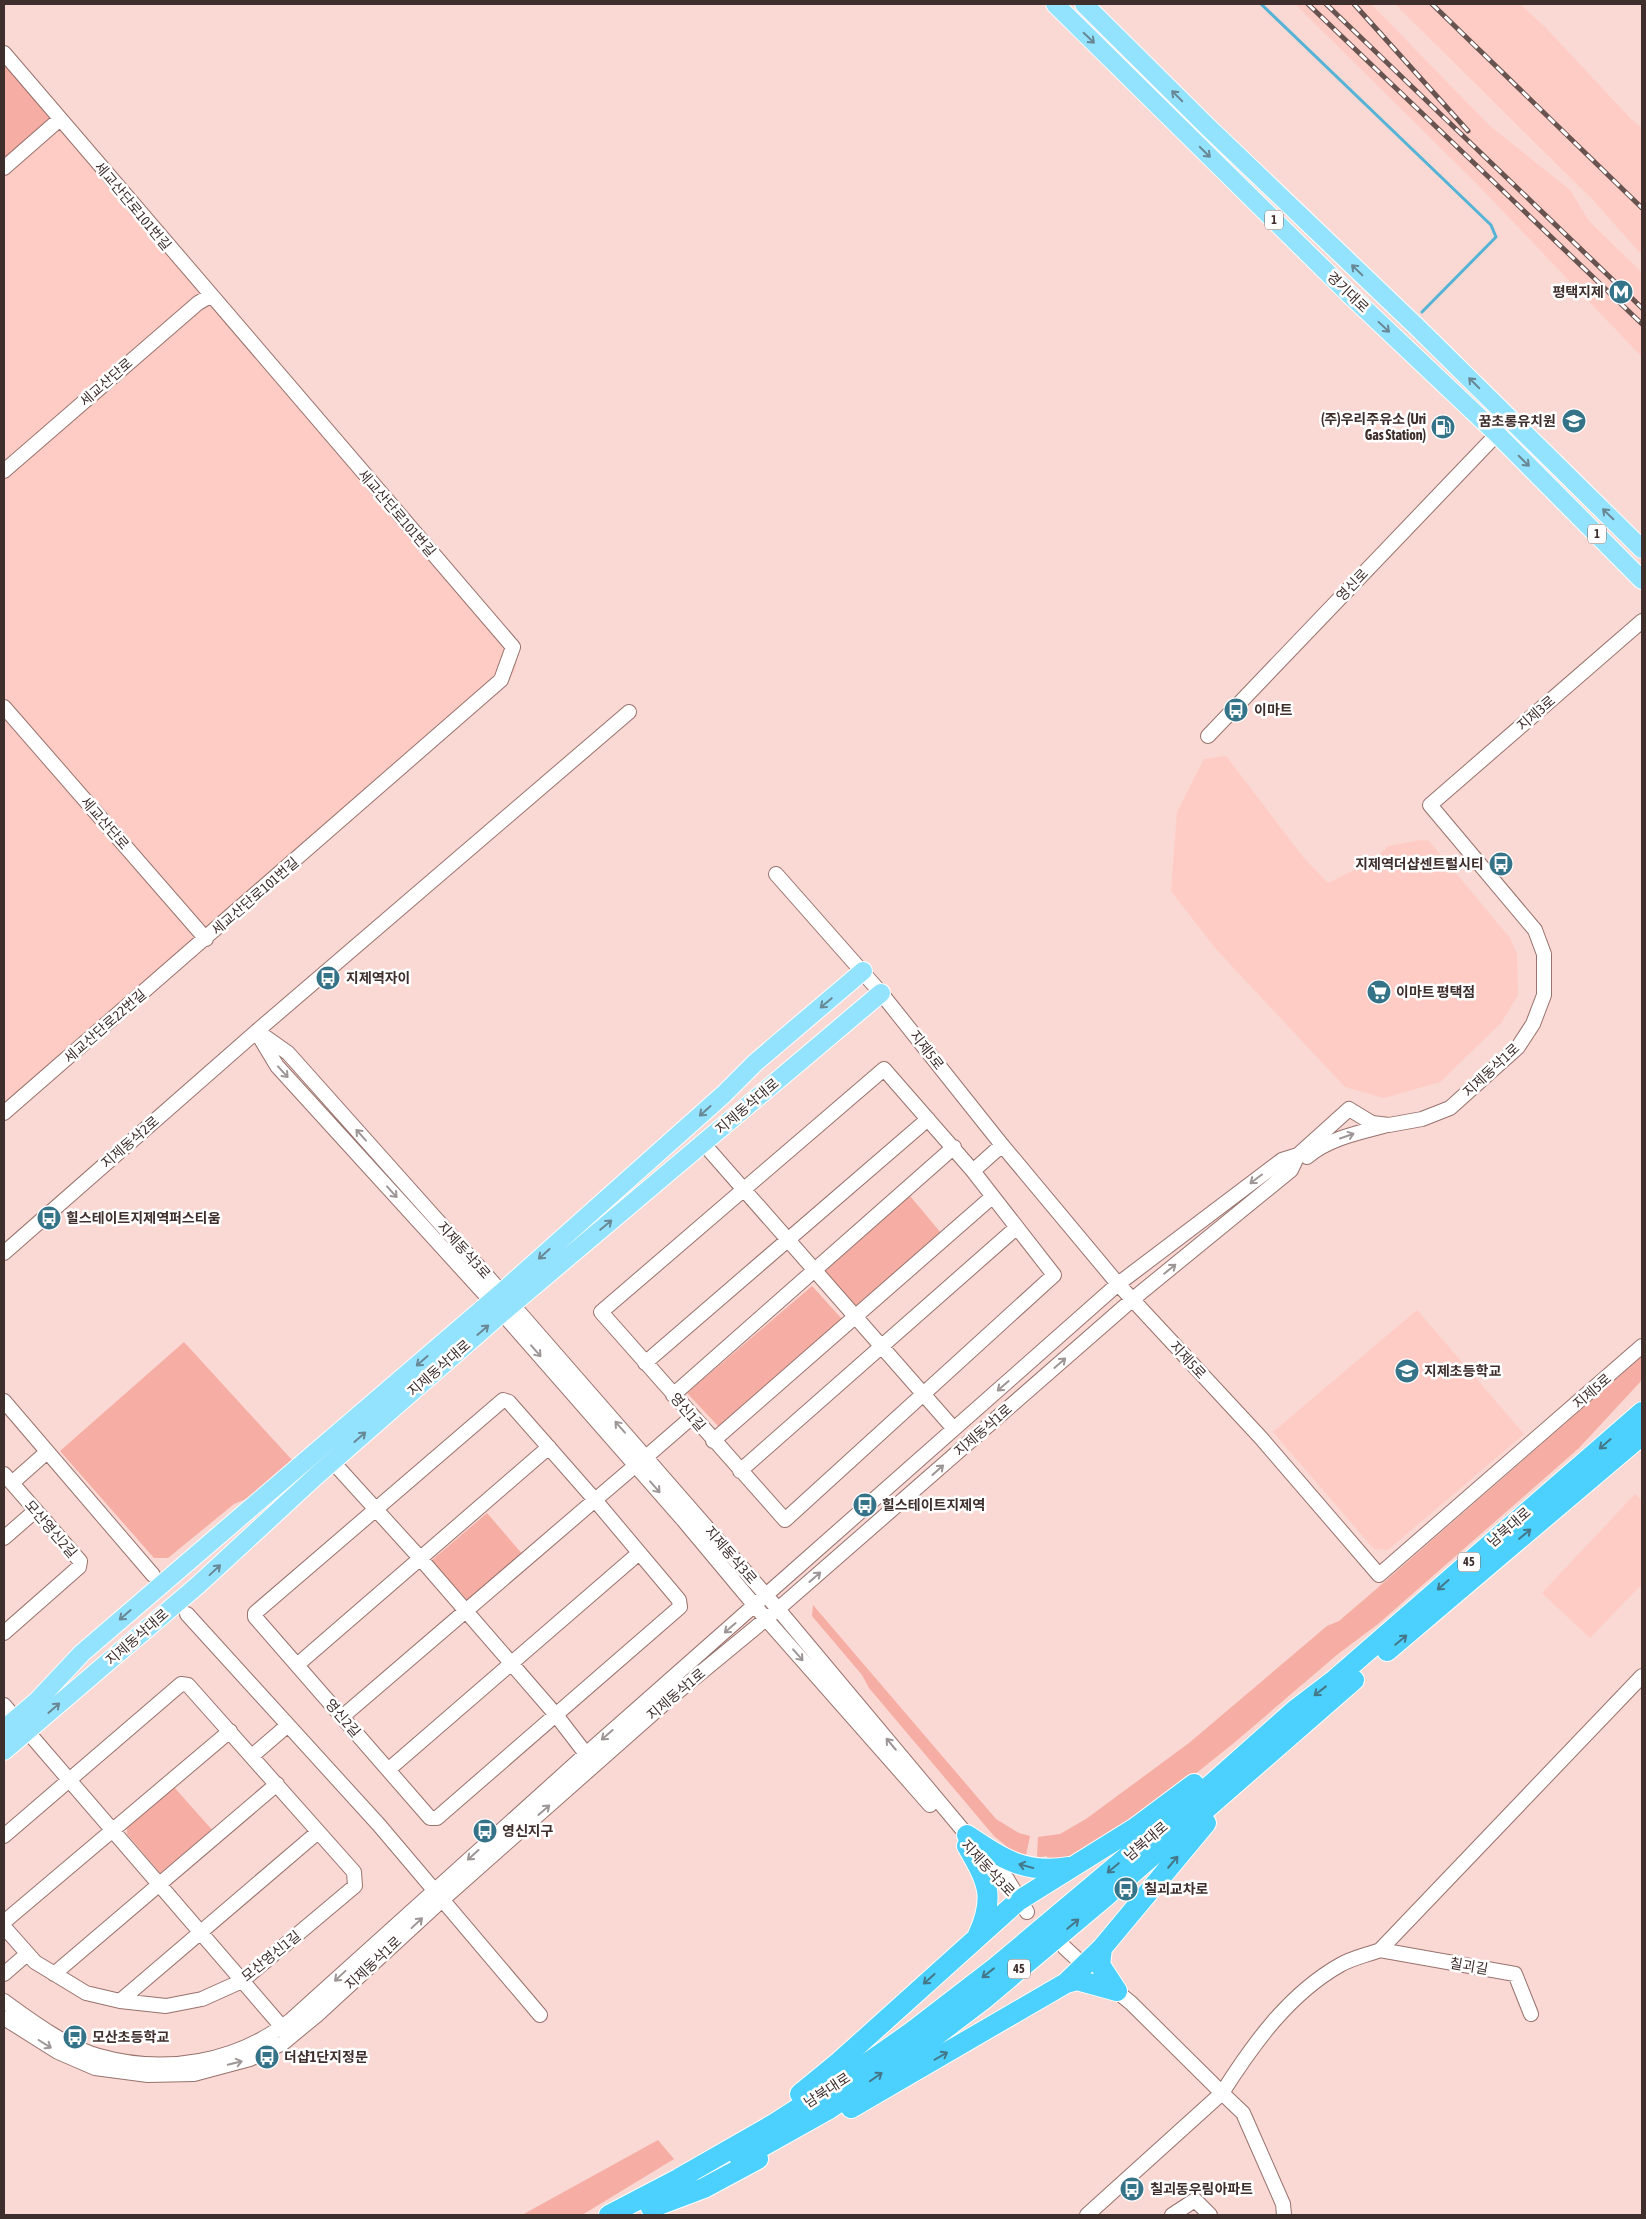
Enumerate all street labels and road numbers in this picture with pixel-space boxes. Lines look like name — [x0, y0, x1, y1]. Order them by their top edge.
street label: 세교산단로101번길 — [92, 159, 174, 253]
road number: 1 — [1265, 210, 1283, 230]
street label: 경기대로 — [1324, 268, 1372, 316]
street label: 세교산단로 — [76, 355, 136, 409]
street label: 세교산단로101번길 — [355, 466, 439, 560]
road number: 1 — [1588, 524, 1606, 544]
street label: 영신로 — [1333, 565, 1371, 604]
street label: 지제3로 — [1514, 692, 1558, 734]
street label: 세교산단로 — [78, 793, 132, 853]
street label: 세교산단로101번길 — [208, 854, 302, 938]
street label: 세교산단로22번길 — [61, 986, 149, 1066]
street label: 지제5로 — [907, 1027, 947, 1073]
street label: 지제동삭1로 — [1460, 1040, 1522, 1100]
street label: 지제동삭대로 — [712, 1075, 782, 1137]
street label: 지제동삭2로 — [98, 1113, 162, 1171]
street label: 지제동삭3로 — [434, 1218, 494, 1282]
street label: 지제동삭대로 — [405, 1337, 474, 1399]
street label: 지제5로 — [1167, 1338, 1209, 1382]
street label: 지제5로 — [1570, 1370, 1614, 1412]
street label: 영신1길 — [667, 1390, 709, 1434]
street label: 지제동삭1로 — [951, 1401, 1015, 1459]
street label: 모산영신2길 — [22, 1497, 80, 1561]
street label: 남북대로 — [1484, 1504, 1534, 1550]
street label: 지제동삭3로 — [702, 1523, 760, 1587]
road number: 45 — [1458, 1552, 1480, 1571]
street label: 지제동삭대로 — [103, 1606, 172, 1668]
street label: 지제동삭1로 — [644, 1665, 708, 1723]
street label: 영신2길 — [322, 1696, 364, 1740]
street label: 남북대로 — [1121, 1818, 1171, 1864]
street label: 지제동삭3로 — [958, 1837, 1018, 1899]
street label: 모산영신1길 — [238, 1927, 304, 1985]
street label: 지제동삭1로 — [342, 1933, 404, 1993]
street label: 칠괴길 — [1449, 1955, 1489, 1977]
road number: 45 — [1008, 1960, 1030, 1978]
street label: 남북대로 — [801, 2069, 853, 2111]

